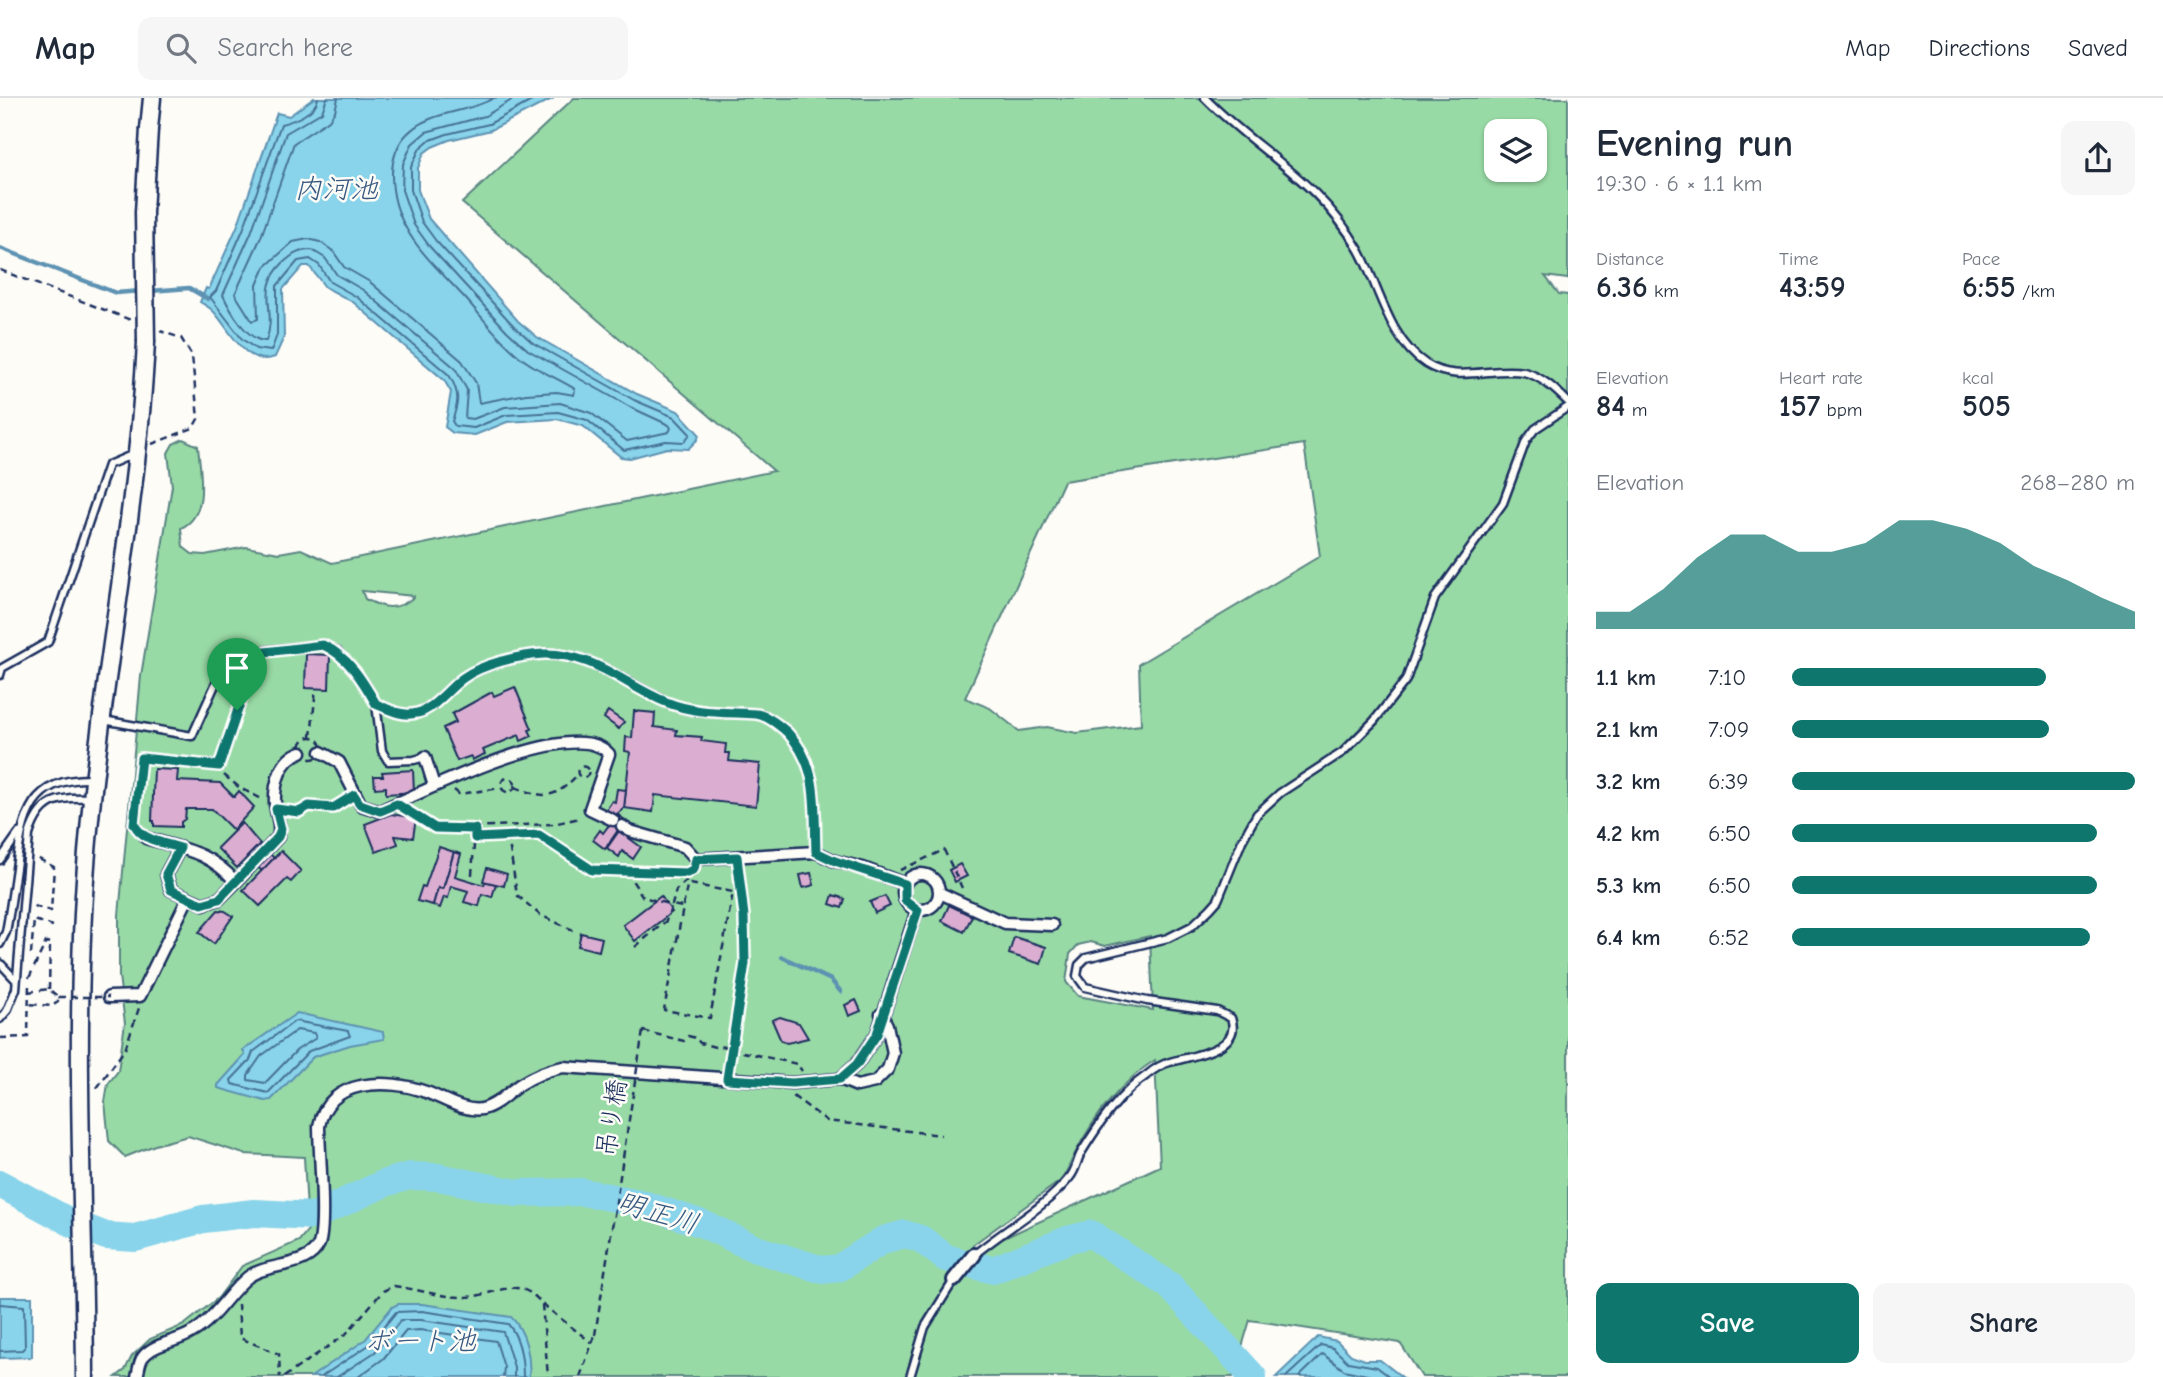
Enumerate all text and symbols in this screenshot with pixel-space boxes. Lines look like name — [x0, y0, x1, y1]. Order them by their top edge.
search box — [138, 17, 628, 80]
text: Map — [35, 29, 96, 67]
icon: search — [162, 29, 200, 67]
text: Search here — [218, 33, 353, 63]
text: Map — [1845, 34, 1891, 62]
text: Directions — [1929, 34, 2030, 62]
text: Saved — [2068, 34, 2128, 62]
map controls — [1484, 119, 1547, 182]
button: layers — [1484, 119, 1547, 182]
button: share — [2061, 121, 2135, 195]
text: Evening run — [1596, 122, 1793, 166]
text: 19:30 · 6 × 1.1 km — [1596, 170, 1763, 197]
water label: 内河池 — [294, 173, 379, 205]
text: Distance — [1596, 248, 1664, 270]
text: Time — [1779, 248, 1818, 270]
text: Pace — [1962, 248, 2000, 270]
text: 6.36 — [1596, 270, 1648, 305]
text: 43:59 — [1779, 270, 1846, 305]
text: 6:55 — [1962, 270, 2016, 305]
text: km — [1648, 280, 1679, 302]
text: /km — [2016, 280, 2055, 302]
text: Elevation — [1596, 367, 1669, 389]
text: Heart rate — [1779, 367, 1863, 389]
text: kcal — [1962, 367, 1994, 389]
text: 84 — [1596, 389, 1625, 424]
text: 157 — [1779, 389, 1820, 424]
text: 505 — [1962, 389, 2011, 424]
text: m — [1625, 399, 1648, 421]
text: bpm — [1820, 399, 1863, 421]
text: Elevation — [1596, 469, 1684, 496]
text: 268–280 m — [2020, 469, 2135, 496]
pin — [207, 638, 267, 710]
icon: arrive — [218, 649, 256, 687]
text: 1.1 km — [1596, 664, 1656, 691]
text: 7:10 — [1708, 664, 1746, 691]
text: 2.1 km — [1596, 716, 1658, 743]
text: 7:09 — [1708, 716, 1749, 743]
text: 3.2 km — [1596, 768, 1661, 795]
text: 6:39 — [1708, 768, 1748, 795]
text: 4.2 km — [1596, 820, 1660, 847]
text: 6:50 — [1708, 820, 1751, 847]
text: 5.3 km — [1596, 872, 1661, 899]
text: 6:50 — [1708, 872, 1751, 899]
text: 6.4 km — [1596, 924, 1661, 951]
text: 6:52 — [1708, 924, 1749, 951]
street label: 吊り橋 — [591, 1077, 633, 1159]
water label: 明正川 — [613, 1185, 703, 1241]
button: Save — [1596, 1283, 1859, 1363]
button: Share — [1873, 1283, 2135, 1363]
water label: ボート池 — [364, 1325, 477, 1357]

